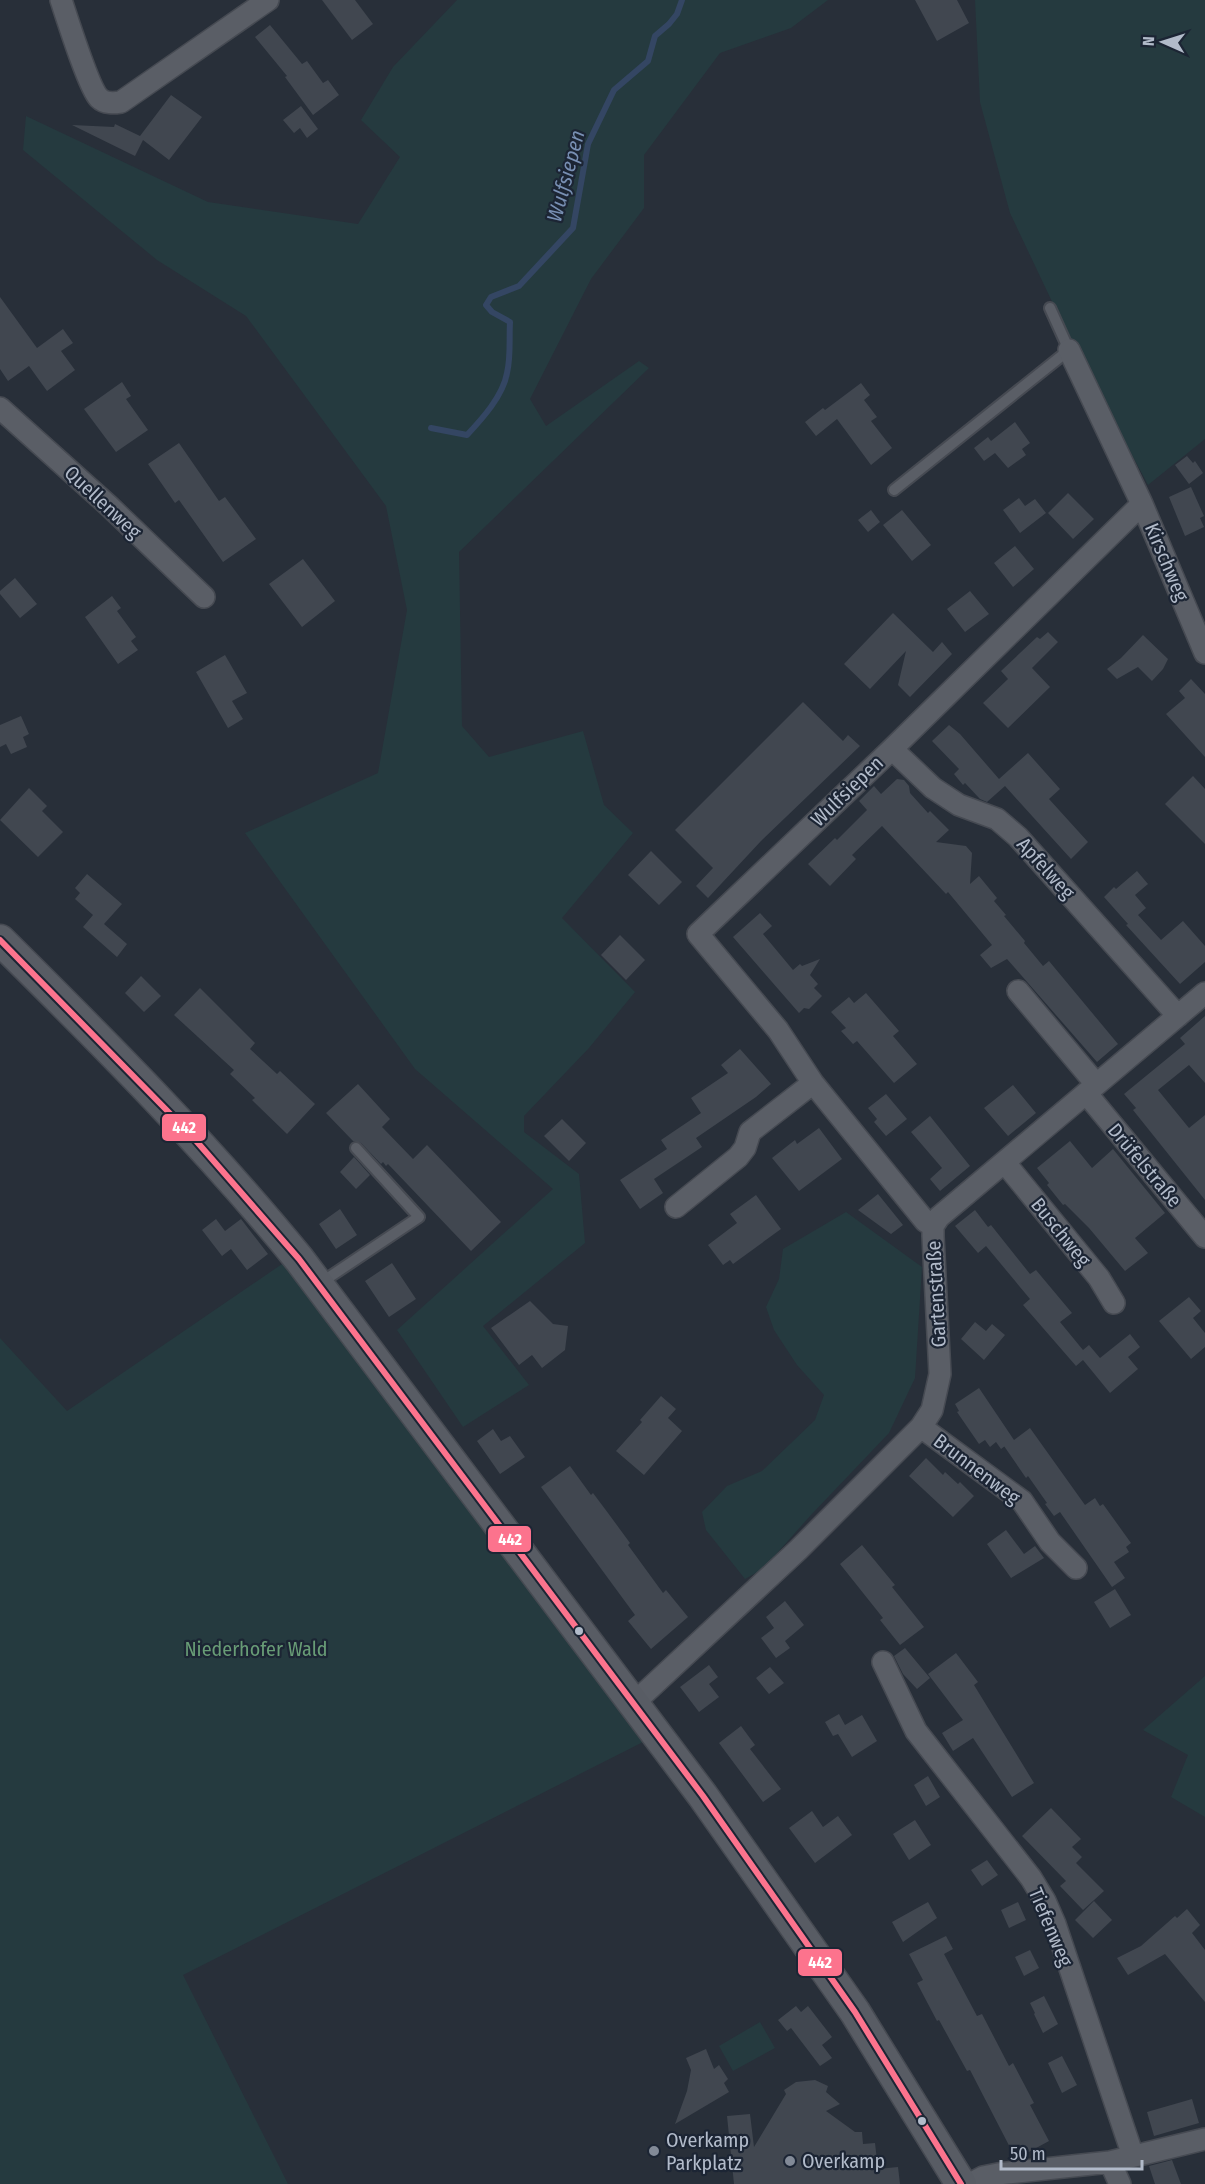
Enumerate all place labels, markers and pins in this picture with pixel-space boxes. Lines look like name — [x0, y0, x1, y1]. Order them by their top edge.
unlabelled marker — [573, 1625, 585, 1637]
unlabelled marker — [916, 2115, 928, 2127]
place label: Overkamp Parkplatz — [666, 2128, 749, 2175]
marker: Overkamp Parkplatz — [647, 2144, 661, 2158]
place label: Overkamp — [802, 2149, 885, 2173]
marker: Overkamp — [783, 2154, 797, 2168]

